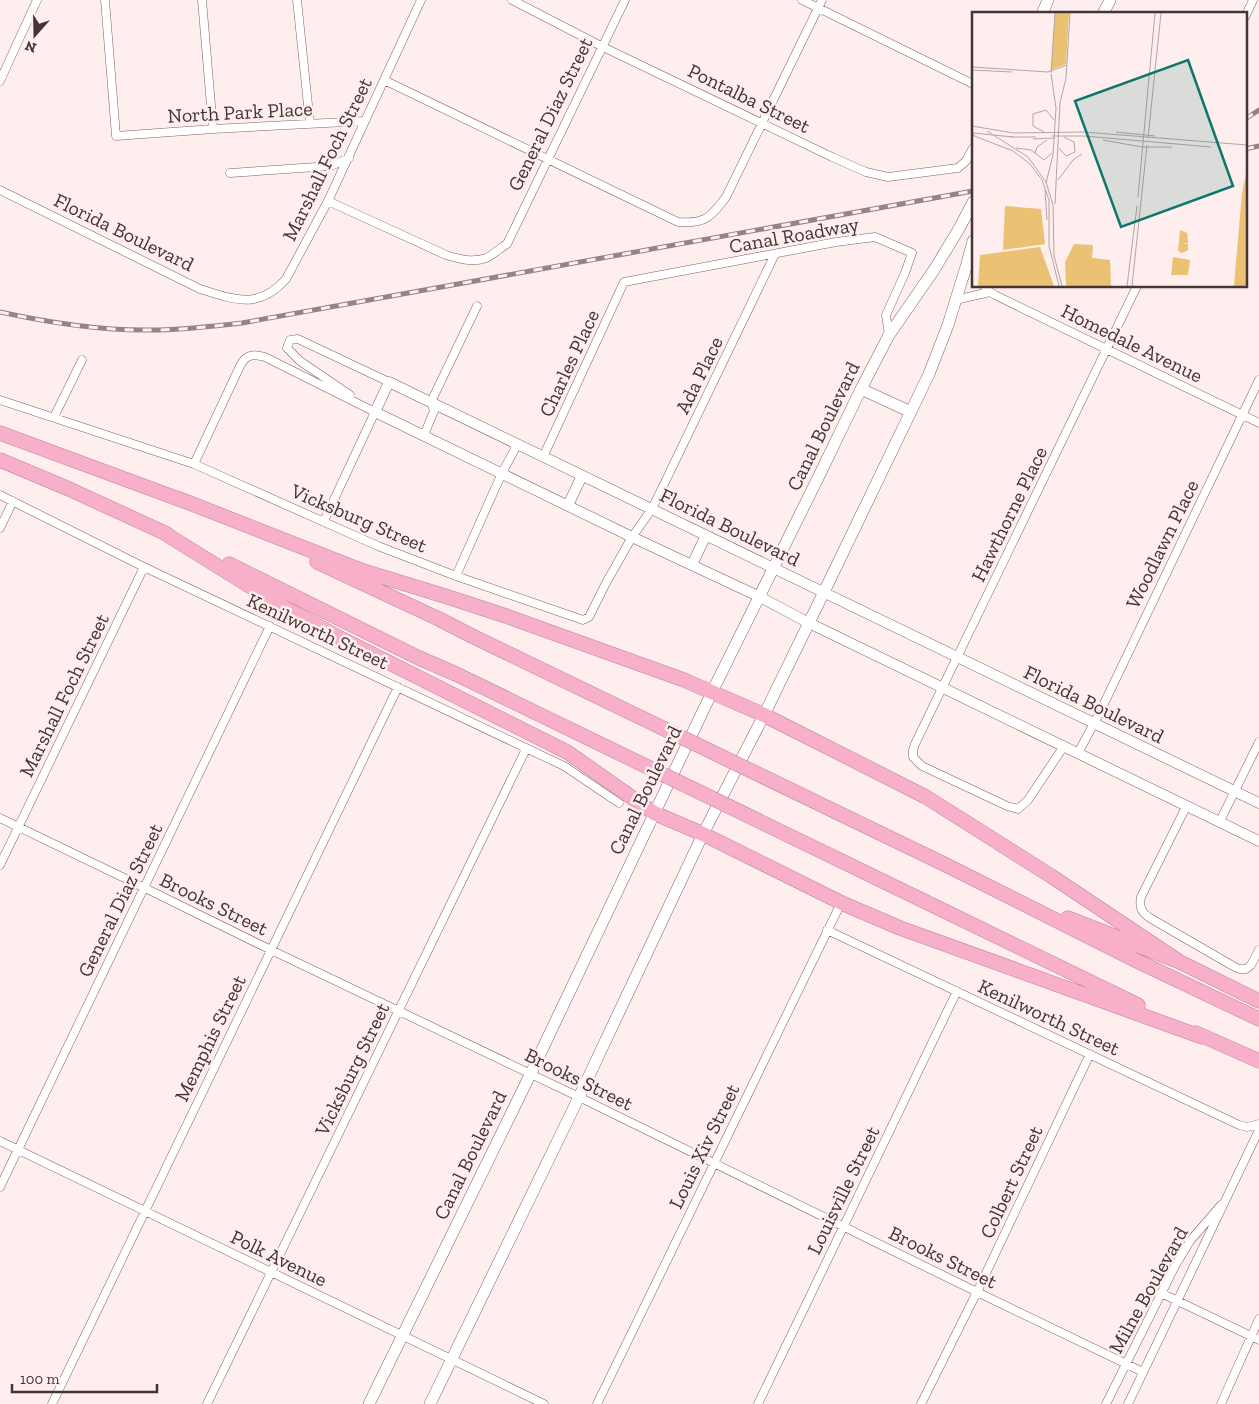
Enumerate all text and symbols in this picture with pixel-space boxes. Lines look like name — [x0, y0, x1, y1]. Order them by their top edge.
north arrow — [10, 10, 60, 60]
inset map — [972, 12, 1246, 288]
street label: General Diaz Street — [502, 33, 598, 195]
text: N — [22, 37, 39, 57]
street label: Pontalba Street — [684, 58, 814, 138]
street label: Marshall Foch Street — [277, 73, 377, 245]
street label: North Park Place — [167, 96, 313, 128]
street label: Florida Boulevard — [50, 188, 198, 276]
street label: Canal Roadway — [727, 212, 861, 258]
street label: Homedale Avenue — [1057, 298, 1207, 388]
street label: Charles Place — [534, 306, 604, 420]
street label: Ada Place — [670, 332, 728, 418]
street label: Canal Boulevard — [781, 357, 865, 494]
street label: Hawthorne Place — [966, 443, 1052, 585]
street label: Woodlawn Place — [1120, 476, 1204, 612]
street label: Vicksburg Street — [287, 478, 431, 558]
street label: Florida Boulevard — [656, 483, 804, 571]
street label: Kenilworth Street — [243, 588, 393, 675]
street label: Marshall Foch Street — [14, 609, 114, 781]
street label: Florida Boulevard — [1020, 660, 1168, 748]
street label: Canal Boulevard — [603, 721, 687, 858]
street label: General Diaz Street — [72, 819, 168, 981]
street label: Brooks Street — [156, 867, 273, 941]
street label: Memphis Street — [169, 970, 251, 1105]
street label: Kenilworth Street — [974, 974, 1124, 1061]
street label: Vicksburg Street — [309, 998, 395, 1140]
street label: Brooks Street — [521, 1042, 638, 1116]
street label: Louis Xiv Street — [663, 1079, 745, 1212]
street label: Canal Boulevard — [428, 1086, 512, 1223]
street label: Louisville Street — [802, 1121, 885, 1258]
street label: Colbert Street — [974, 1121, 1048, 1242]
street label: Brooks Street — [885, 1220, 1002, 1294]
street label: Milne Boulevard — [1103, 1222, 1193, 1358]
street label: Polk Avenue — [227, 1224, 331, 1292]
scale bar — [12, 1362, 158, 1394]
text: 100 m — [20, 1370, 59, 1388]

